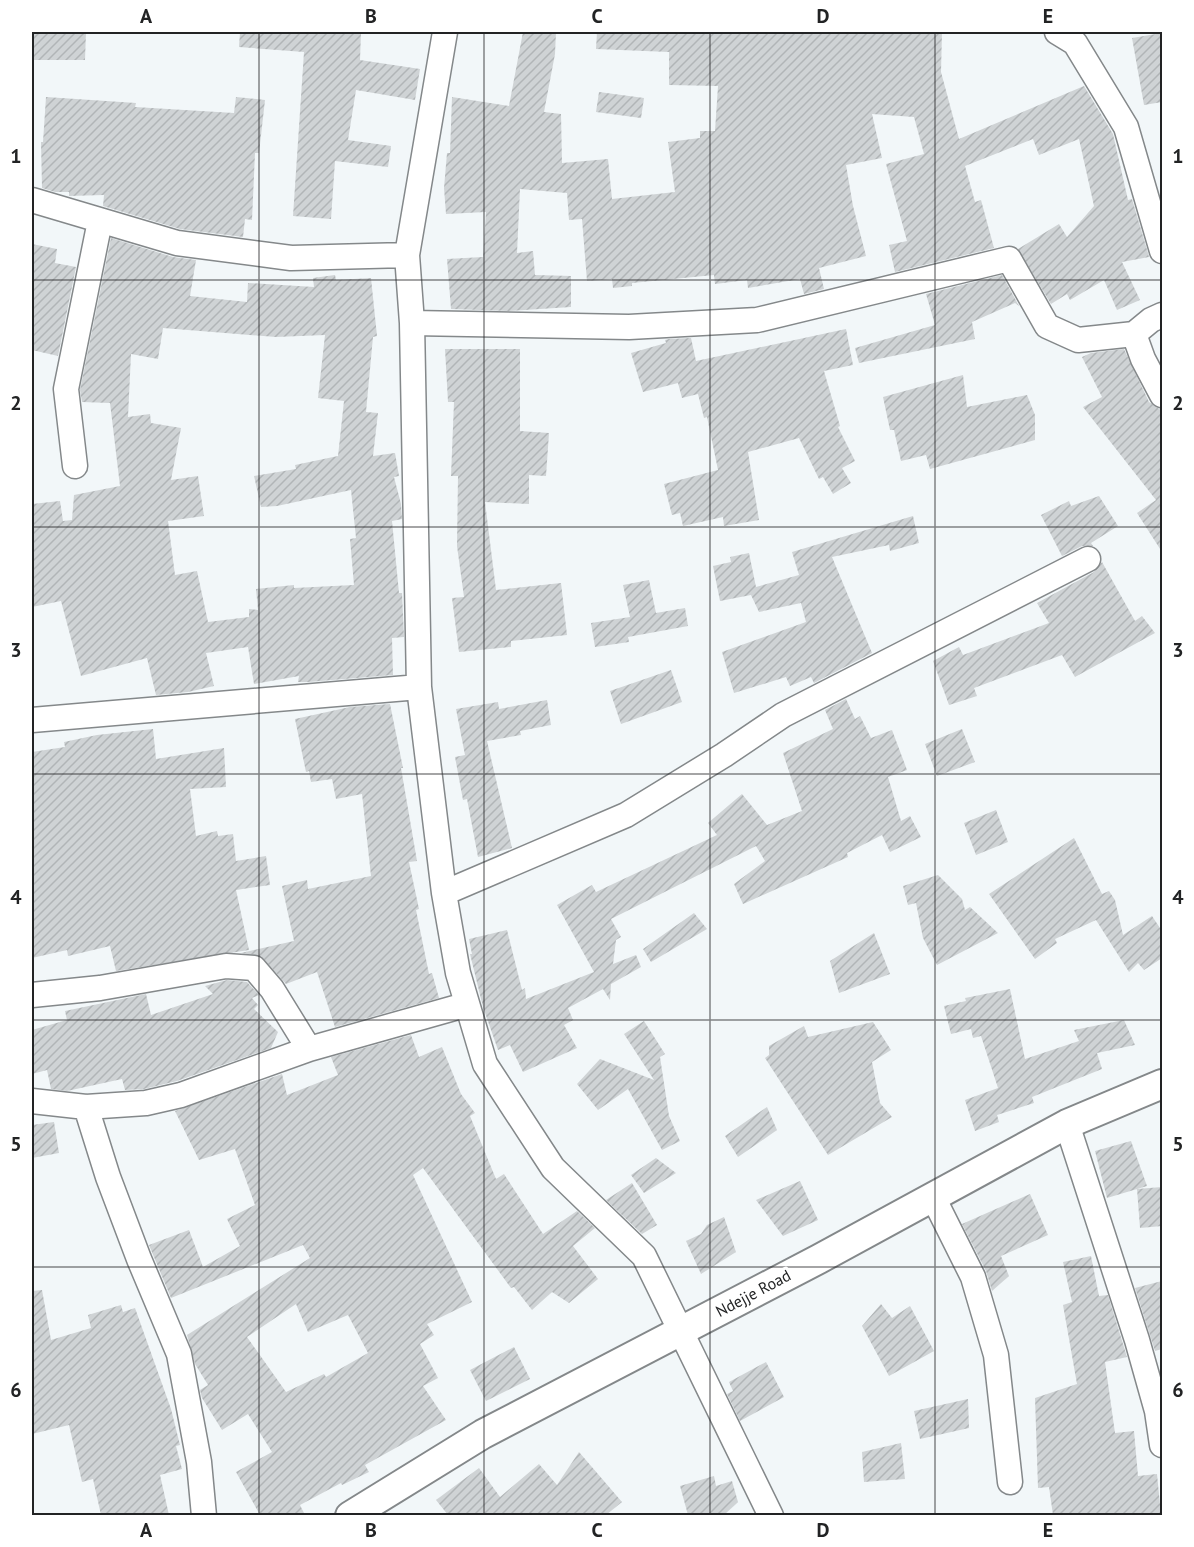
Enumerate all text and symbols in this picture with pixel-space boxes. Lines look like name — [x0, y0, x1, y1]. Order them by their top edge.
text: A — [140, 3, 153, 29]
text: B — [365, 3, 377, 29]
text: C — [591, 3, 603, 29]
text: D — [817, 3, 830, 29]
text: E — [1043, 3, 1053, 29]
text: 1 — [10, 143, 22, 169]
text: 1 — [1172, 143, 1184, 169]
text: 2 — [10, 390, 22, 416]
text: 2 — [1172, 390, 1184, 416]
text: 3 — [10, 637, 22, 663]
text: 3 — [1172, 637, 1184, 663]
text: 4 — [10, 884, 22, 910]
text: 4 — [1172, 884, 1184, 910]
text: 5 — [10, 1131, 22, 1157]
text: 5 — [1172, 1131, 1184, 1157]
street label: Ndejje Road — [712, 1265, 794, 1321]
text: 6 — [10, 1377, 22, 1403]
text: 6 — [1172, 1377, 1184, 1403]
text: A — [140, 1517, 153, 1543]
text: B — [365, 1517, 377, 1543]
text: C — [591, 1517, 603, 1543]
text: D — [817, 1517, 830, 1543]
text: E — [1043, 1517, 1053, 1543]

